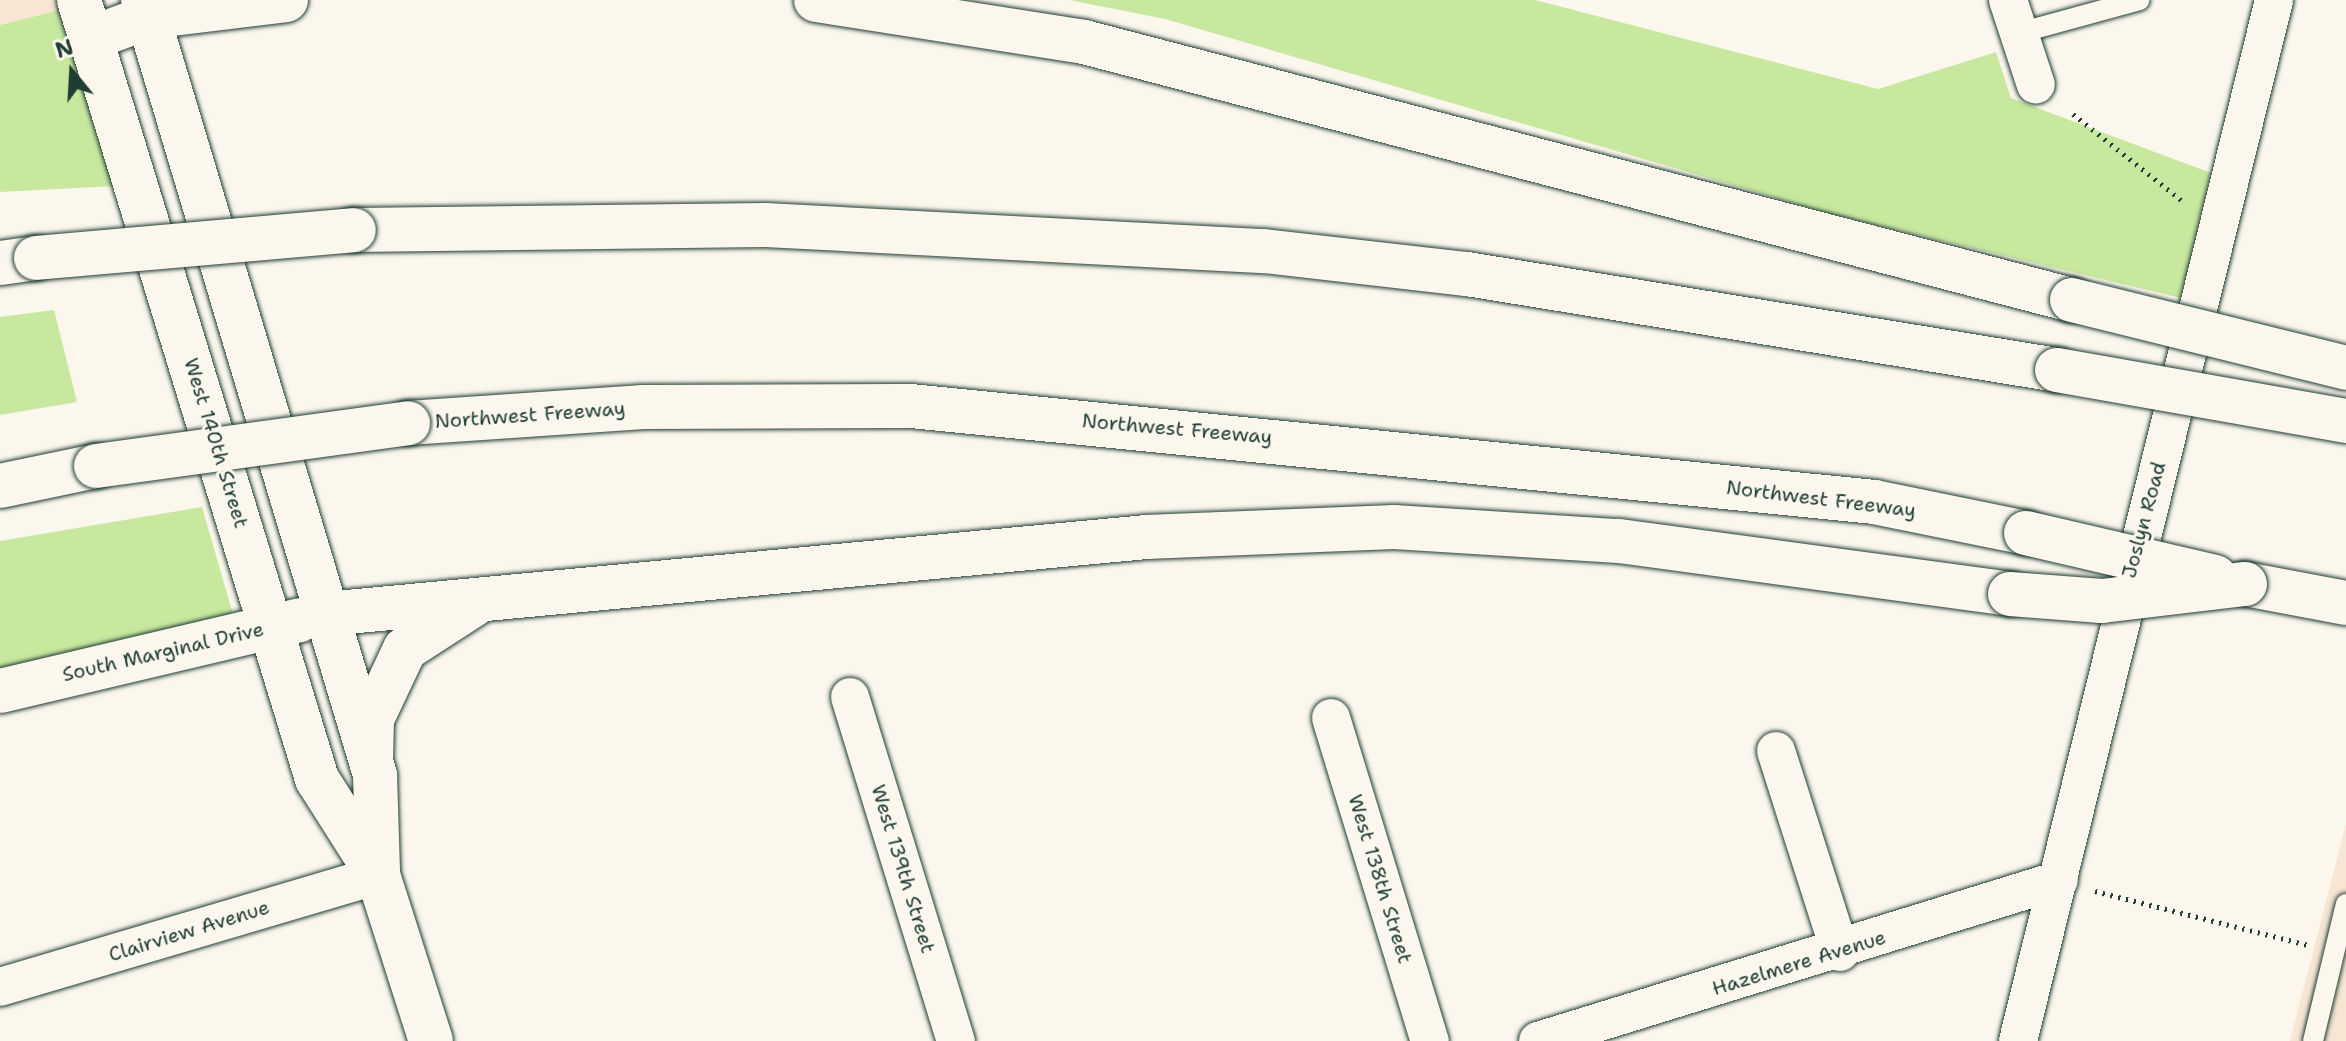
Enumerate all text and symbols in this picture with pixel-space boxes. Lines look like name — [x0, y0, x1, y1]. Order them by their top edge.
north arrow — [32, 32, 112, 112]
text: N — [52, 32, 77, 65]
street label: West 140th Street — [179, 355, 253, 531]
street label: Northwest Freeway — [434, 396, 626, 434]
street label: Northwest Freeway — [1081, 409, 1273, 449]
street label: Joslyn Road — [2117, 459, 2171, 581]
street label: Northwest Freeway — [1725, 475, 1917, 523]
street label: South Marginal Drive — [60, 617, 266, 687]
street label: West 139th Street — [866, 782, 940, 956]
street label: West 138th Street — [1343, 792, 1417, 966]
street label: Clairview Avenue — [106, 895, 272, 967]
street label: Hazelmere Avenue — [1709, 925, 1889, 1001]

